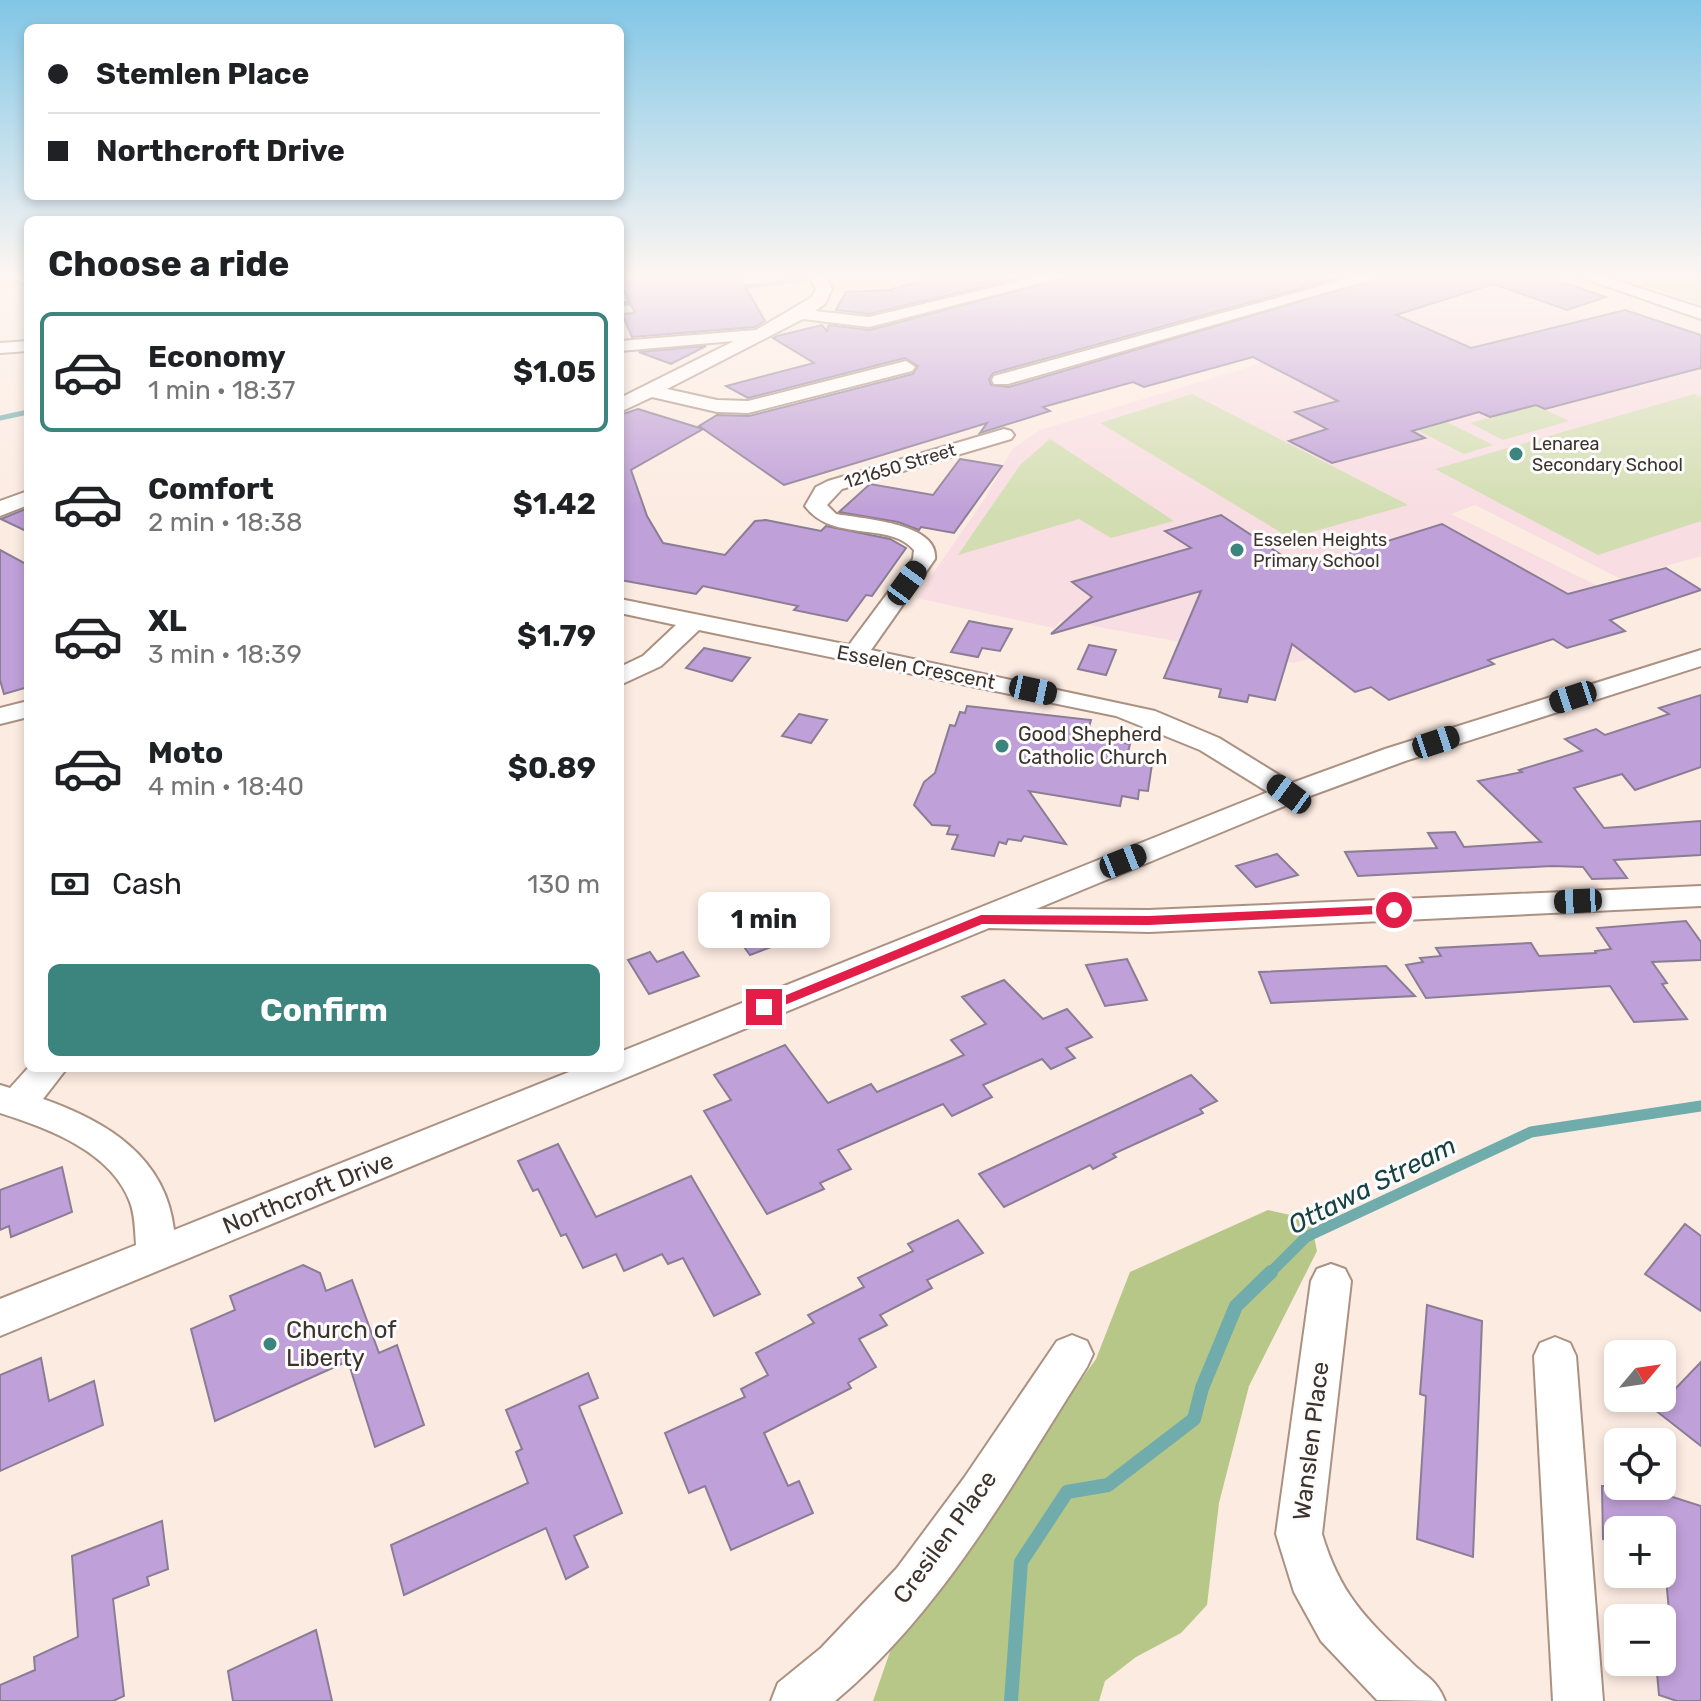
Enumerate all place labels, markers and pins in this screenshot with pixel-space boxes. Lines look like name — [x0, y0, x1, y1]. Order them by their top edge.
place label: Lenarea Secondary School — [1532, 433, 1683, 476]
marker: Lenarea Secondary School — [1507, 445, 1525, 463]
place label: Esselen Heights Primary School — [1253, 529, 1387, 572]
marker: Esselen Heights Primary School — [1228, 541, 1246, 559]
place label: Good Shepherd Catholic Church — [1018, 722, 1168, 769]
marker: Good Shepherd Catholic Church — [993, 737, 1011, 755]
place label: Church of Liberty — [286, 1316, 397, 1372]
marker: Church of Liberty — [261, 1335, 279, 1353]

